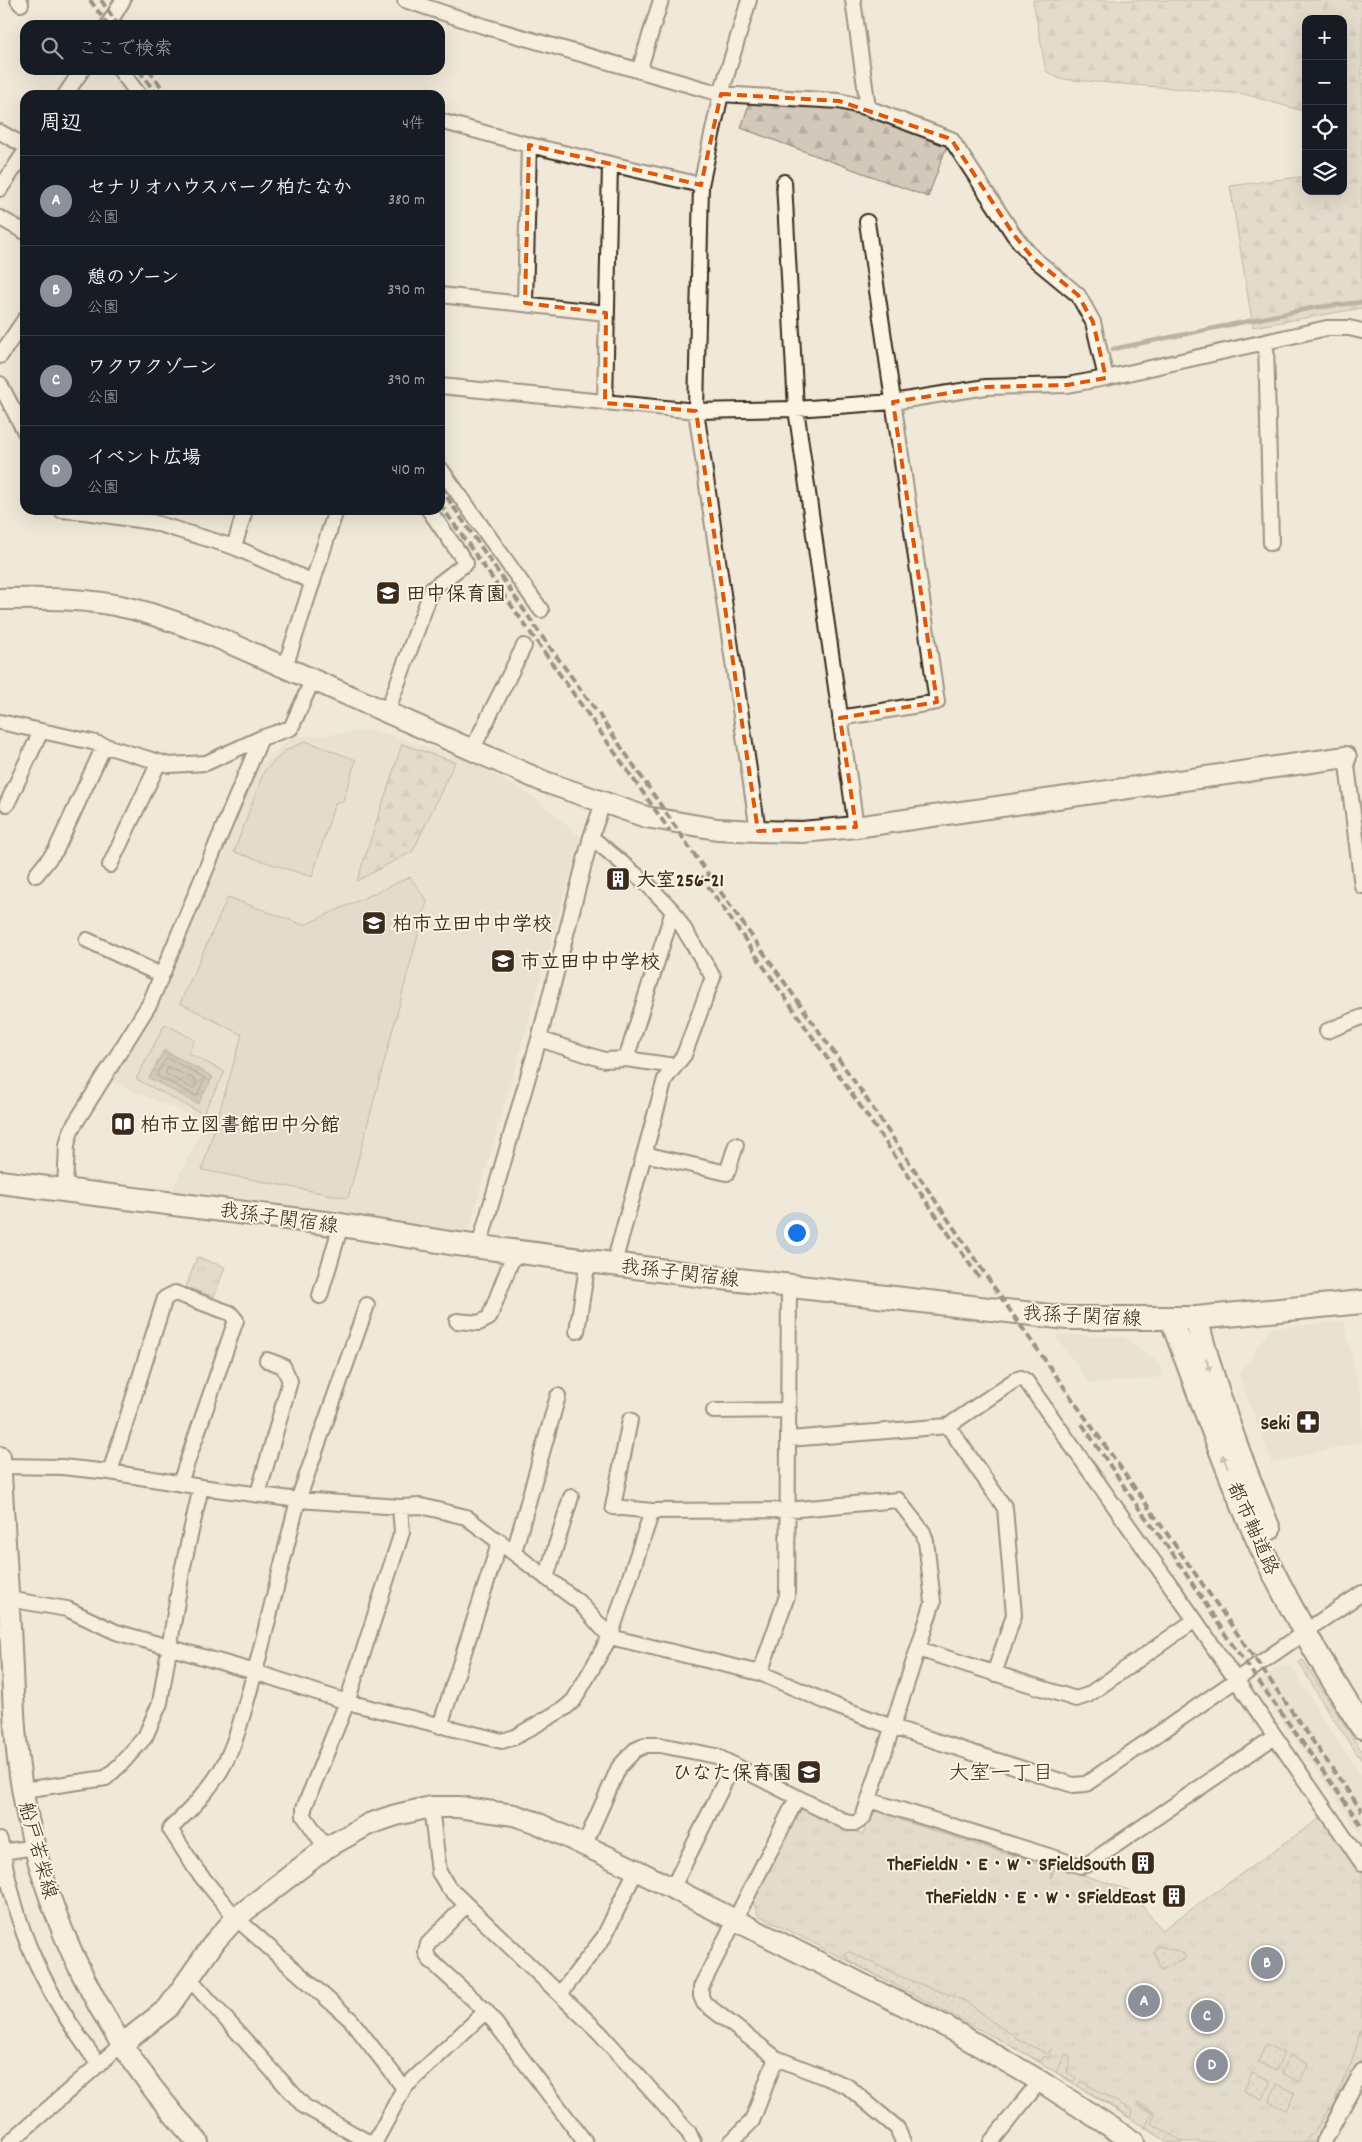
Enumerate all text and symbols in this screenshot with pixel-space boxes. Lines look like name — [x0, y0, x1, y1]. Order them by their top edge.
map controls — [1302, 15, 1347, 195]
button: + — [1302, 15, 1347, 60]
search box — [20, 20, 445, 75]
icon: search — [38, 34, 66, 62]
text: ここで検索 — [78, 37, 173, 64]
button: − — [1302, 60, 1347, 105]
button: locate — [1302, 105, 1347, 150]
text: 周辺 — [40, 110, 82, 140]
text: 4件 — [402, 113, 425, 136]
button: layers — [1302, 150, 1347, 195]
text: セナリオハウスパーク柏たなか — [87, 176, 352, 203]
text: A — [52, 189, 60, 212]
text: 380 m — [388, 189, 425, 212]
text: 公園 — [87, 207, 119, 230]
text: 憩のゾーン — [87, 266, 179, 293]
text: B — [52, 279, 60, 302]
text: 390 m — [387, 279, 425, 302]
text: 公園 — [87, 297, 119, 320]
text: ワクワクゾーン — [87, 356, 217, 383]
text: C — [52, 369, 60, 392]
text: 390 m — [387, 369, 425, 392]
text: 公園 — [87, 387, 119, 410]
text: イベント広場 — [87, 446, 201, 473]
text: D — [52, 459, 60, 482]
text: 410 m — [391, 459, 425, 482]
text: 公園 — [87, 477, 119, 500]
school or university icon: 田中保育園 — [375, 580, 401, 606]
place label: 田中保育園 — [406, 582, 506, 610]
building icon: 大室256-21 — [605, 866, 631, 892]
place label: 大室256-21 — [636, 868, 724, 896]
school or university icon: 柏市立田中中学校 — [361, 910, 387, 936]
place label: 柏市立田中中学校 — [392, 912, 552, 940]
school or university icon: 市立田中中学校 — [490, 948, 516, 974]
place label: 市立田中中学校 — [520, 950, 660, 978]
library icon: 柏市立図書館田中分館 — [110, 1111, 136, 1137]
place label: 柏市立図書館田中分館 — [140, 1113, 340, 1141]
street label: 我孫子関宿線 — [217, 1198, 340, 1242]
your location — [784, 1220, 810, 1246]
street label: 我孫子関宿線 — [618, 1254, 741, 1296]
street label: 我孫子関宿線 — [1021, 1301, 1142, 1335]
one-way arrow — [1205, 1357, 1213, 1372]
pharmacy icon: Seki — [1295, 1409, 1321, 1435]
place label: Seki — [1261, 1411, 1290, 1439]
one-way arrow — [1221, 1453, 1229, 1468]
street label: 都市軸道路 — [1218, 1478, 1284, 1581]
school or university icon: ひなた保育園 — [796, 1759, 822, 1785]
district label: 大室一丁目 — [949, 1760, 1054, 1790]
place label: ひなた保育園 — [672, 1761, 792, 1789]
street label: 船戸若柴線 — [10, 1799, 63, 1903]
building icon: TheFieldN・E・W・SFieldSouth — [1130, 1850, 1156, 1876]
place label: TheFieldN・E・W・SFieldSouth — [887, 1852, 1126, 1880]
building icon: TheFieldN・E・W・SFieldEast — [1161, 1883, 1187, 1909]
place label: TheFieldN・E・W・SFieldEast — [925, 1885, 1157, 1913]
pin: B — [1251, 1944, 1283, 1982]
pin: A — [1128, 1982, 1160, 2020]
pin: C — [1191, 1997, 1223, 2035]
pin: D — [1196, 2046, 1228, 2084]

